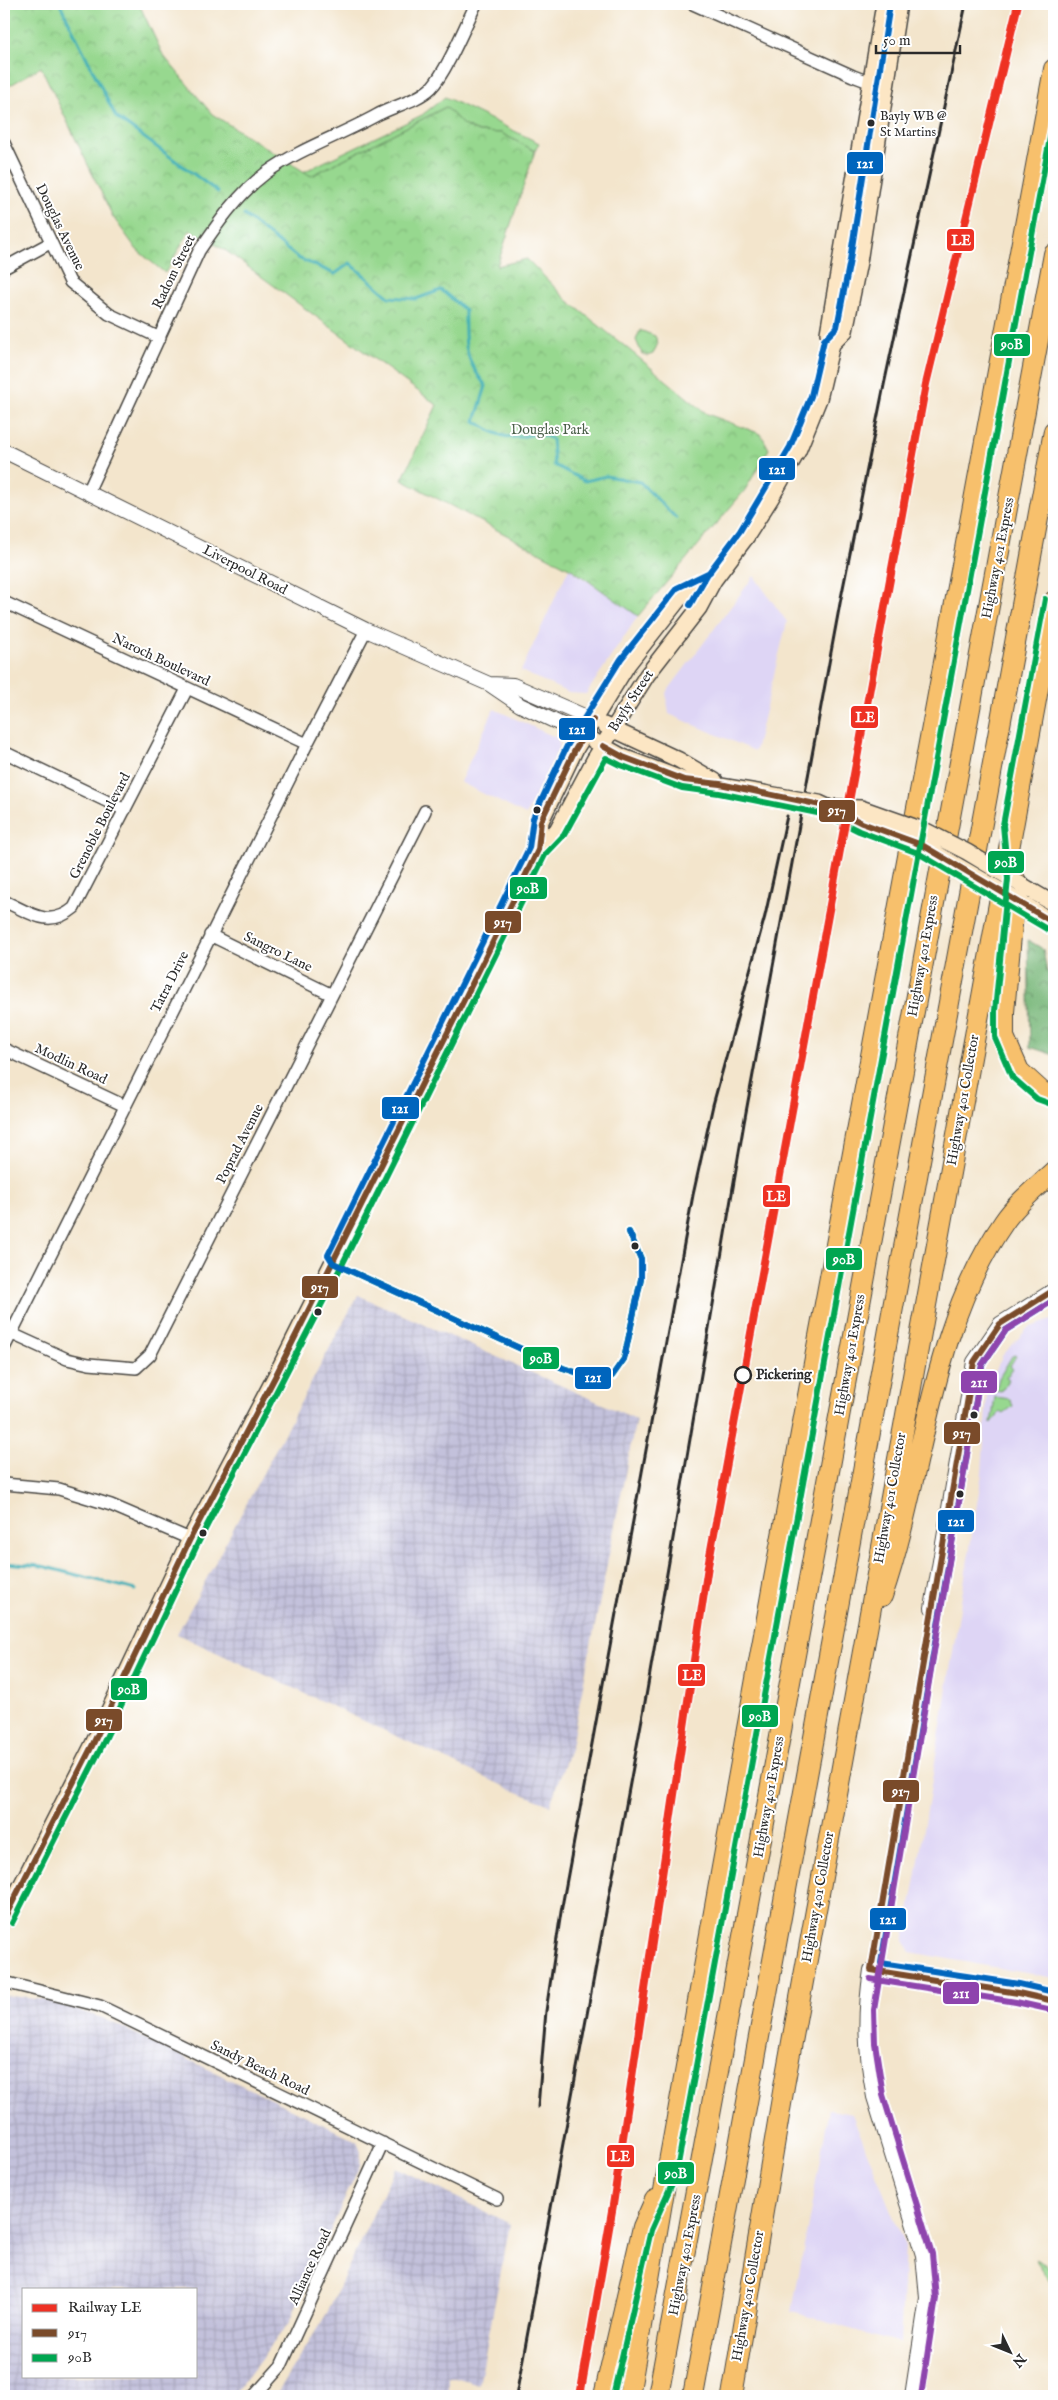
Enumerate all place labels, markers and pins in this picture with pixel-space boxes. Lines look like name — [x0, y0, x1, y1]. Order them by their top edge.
place label: Bayly WB @ St Martins — [880, 108, 947, 141]
marker: Bayly WB @ St Martins — [866, 118, 876, 128]
unlabelled marker — [532, 805, 542, 815]
unlabelled marker — [630, 1241, 640, 1251]
unlabelled marker — [313, 1307, 323, 1317]
marker: Pickering — [734, 1366, 752, 1384]
place label: Pickering — [756, 1366, 813, 1384]
unlabelled marker — [969, 1410, 979, 1420]
unlabelled marker — [955, 1489, 965, 1499]
unlabelled marker — [198, 1528, 208, 1538]

